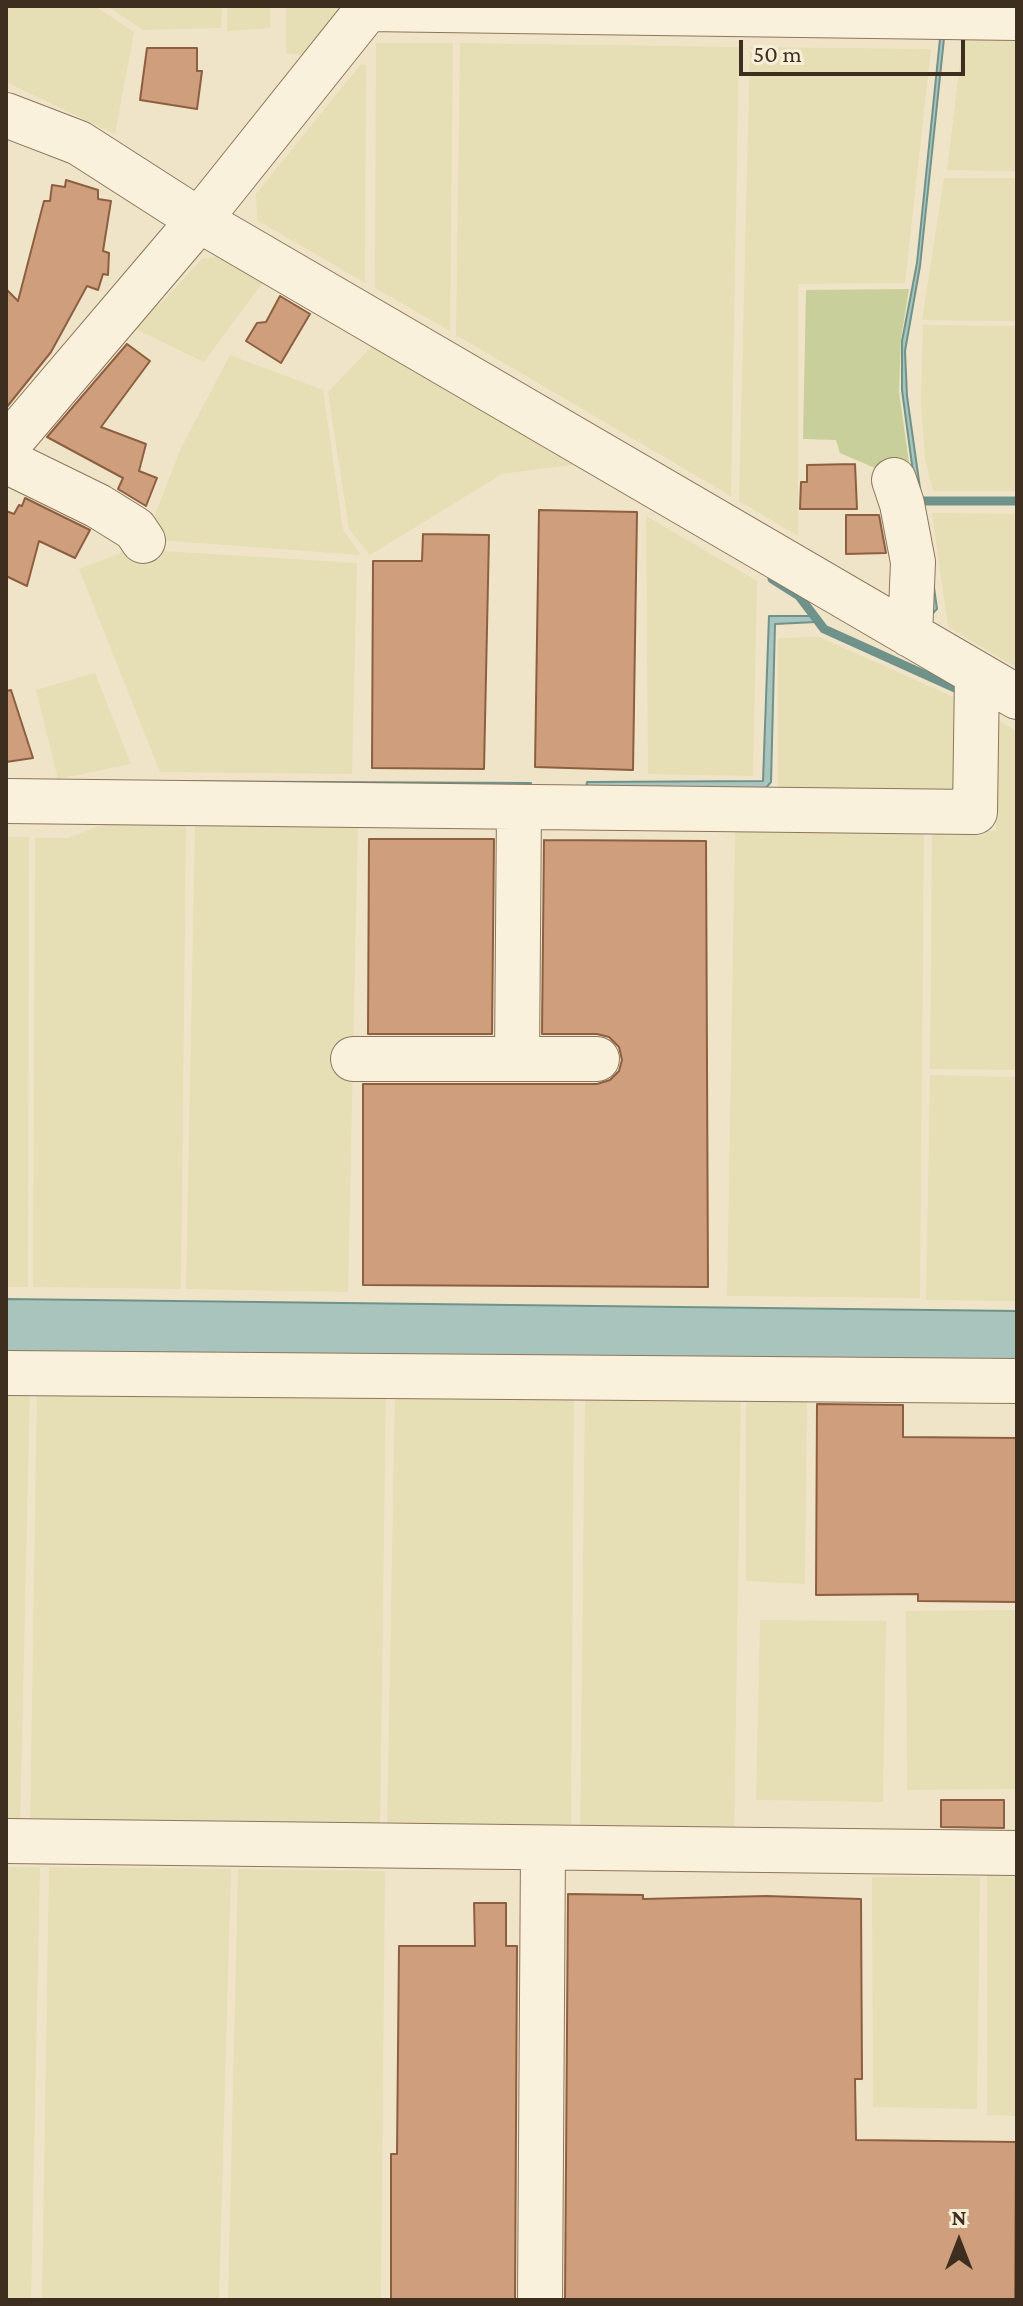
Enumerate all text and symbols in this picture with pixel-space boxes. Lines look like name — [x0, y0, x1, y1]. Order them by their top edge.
scale bar — [743, 24, 969, 74]
text: 50 m — [753, 40, 802, 67]
north arrow — [919, 2202, 999, 2282]
text: N — [952, 2205, 967, 2230]

